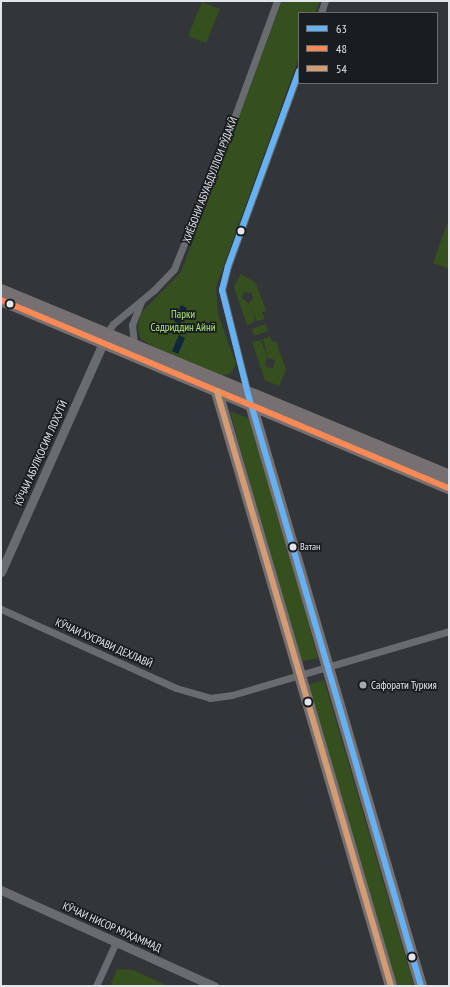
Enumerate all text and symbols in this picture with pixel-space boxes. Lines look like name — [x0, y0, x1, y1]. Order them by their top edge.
legend — [298, 12, 438, 84]
text: 63 — [336, 21, 347, 36]
text: 48 — [336, 41, 347, 56]
text: 54 — [336, 61, 347, 76]
street label: ХИЁБОНИ АБУАБДУЛЛОИ РӮДАКӢ — [180, 115, 240, 245]
unlabelled marker — [236, 226, 246, 236]
unlabelled marker — [5, 299, 15, 309]
park label: Парки Садриддин Айнӣ — [150, 308, 216, 334]
street label: КӮЧАИ АБУЛҚОСИМ ЛОҲУТӢ — [12, 398, 70, 508]
place label: Ватан — [300, 541, 320, 553]
marker: Ватан — [288, 542, 298, 552]
street label: КӮЧАИ ХУСРАВИ ДЕХЛАВӢ — [53, 616, 155, 670]
place label: Сафорати Туркия — [371, 678, 437, 692]
marker: Сафорати Туркия — [358, 680, 368, 690]
unlabelled marker — [303, 697, 313, 707]
street label: КӮЧАИ НИСОР МУҲАММАД — [60, 899, 164, 955]
unlabelled marker — [407, 952, 417, 962]

